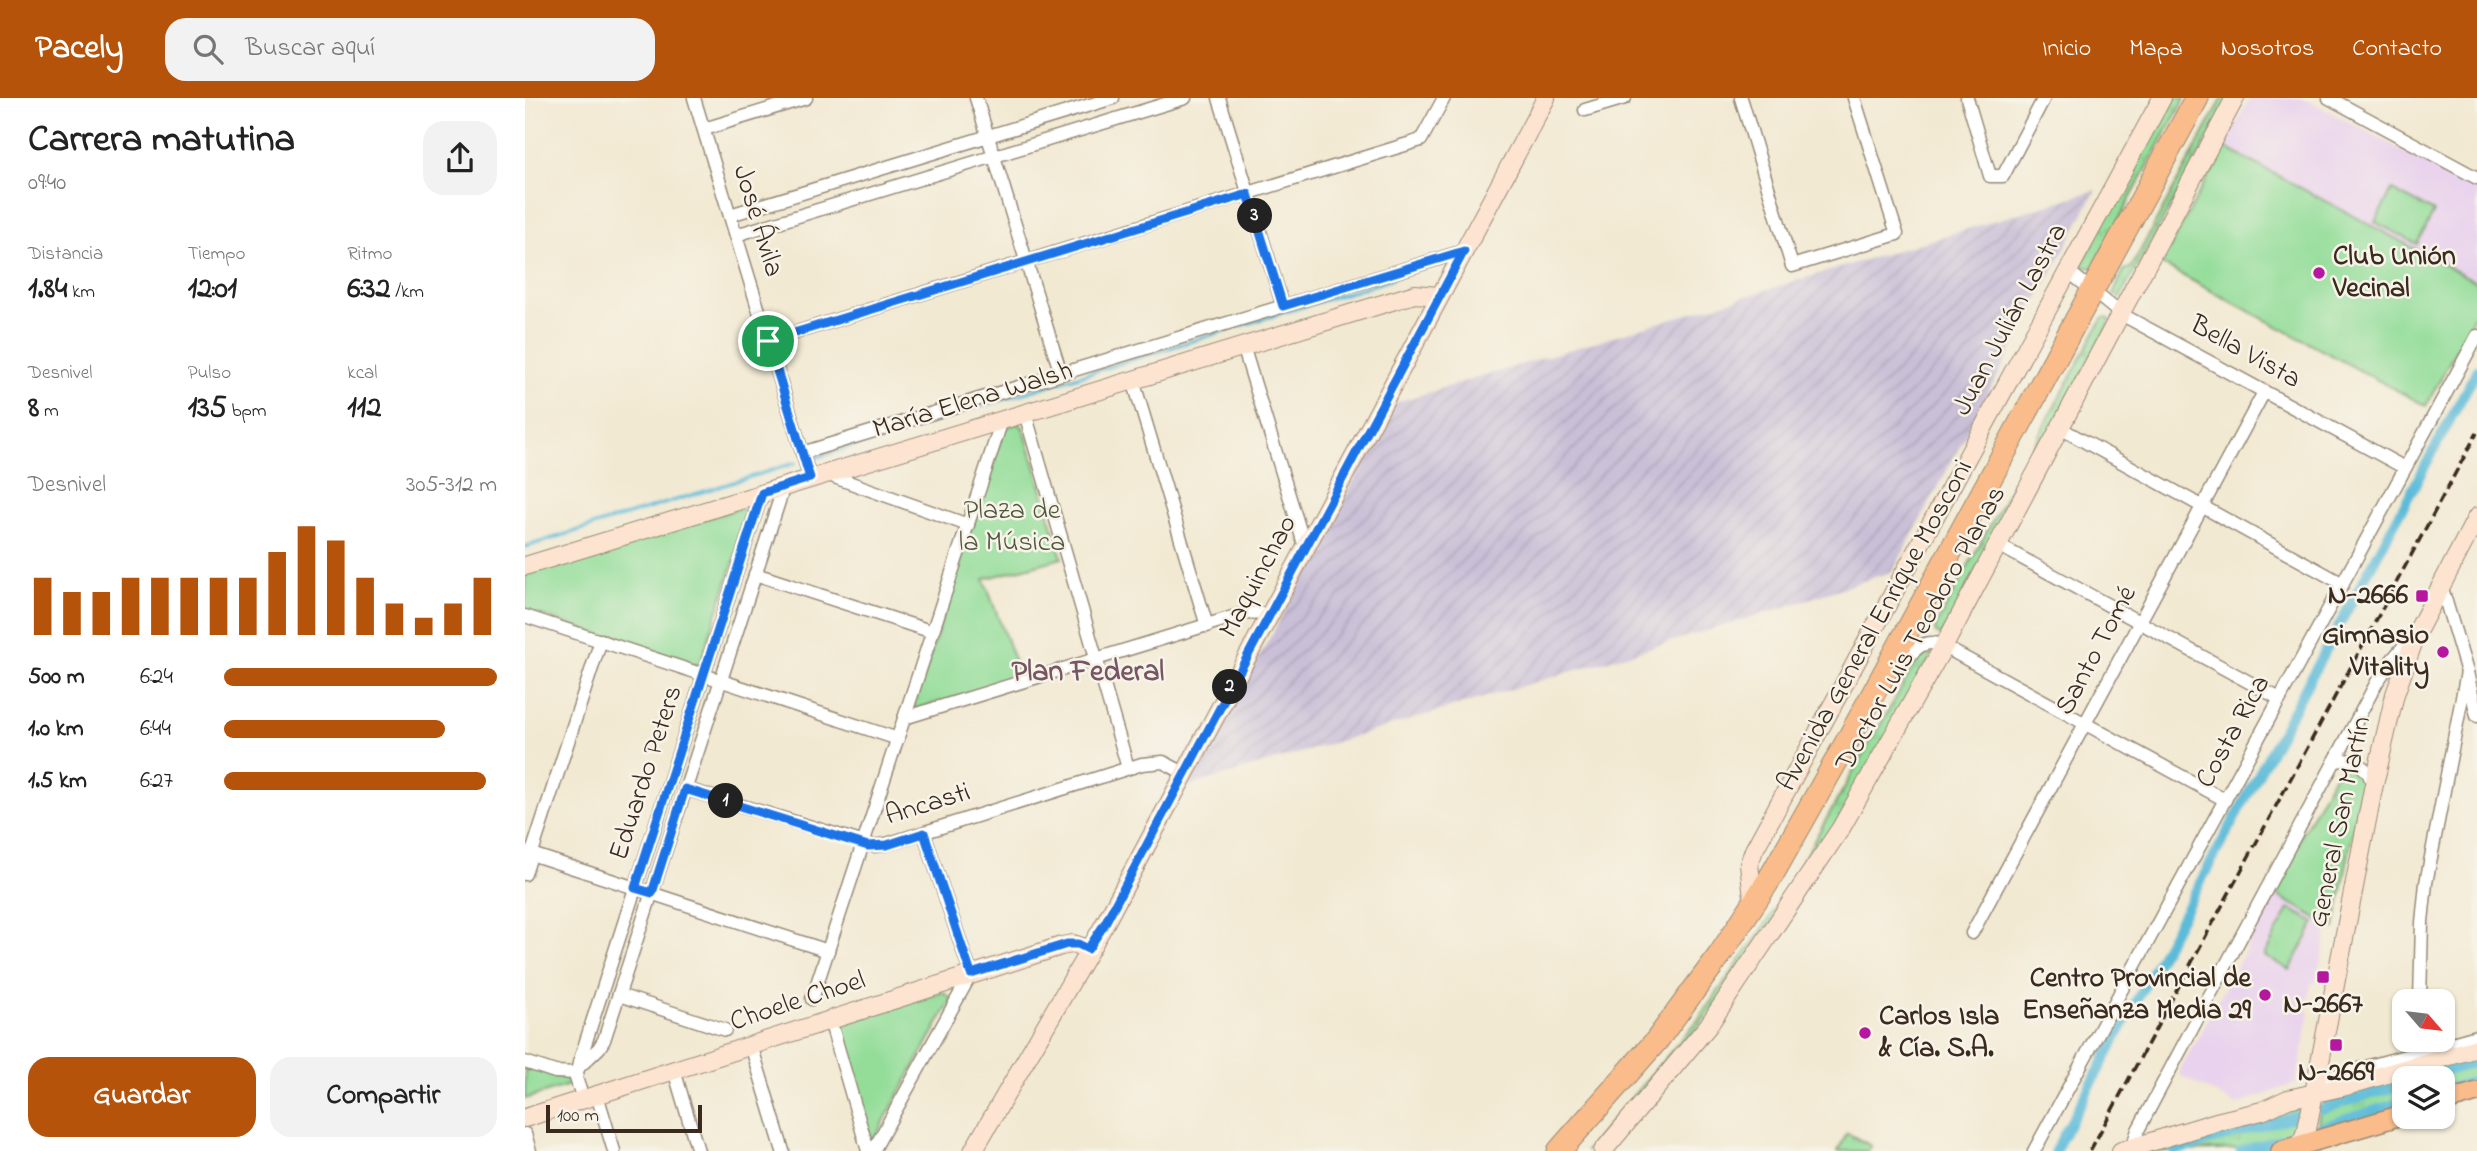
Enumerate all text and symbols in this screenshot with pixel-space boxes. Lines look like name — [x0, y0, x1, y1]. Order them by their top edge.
search box — [165, 18, 655, 81]
text: Pacely — [35, 25, 123, 73]
icon: search — [189, 30, 227, 68]
text: Buscar aquí — [245, 30, 375, 68]
text: Inicio — [2042, 32, 2091, 67]
text: Mapa — [2129, 32, 2183, 67]
text: Nosotros — [2221, 32, 2314, 67]
text: Contacto — [2352, 32, 2442, 67]
text: Carrera matutina — [28, 113, 295, 169]
button: share — [423, 121, 497, 195]
street label: José Ávila — [721, 160, 793, 282]
text: 09:40 — [28, 167, 66, 200]
pin: 3 — [1237, 198, 1273, 234]
text: 3 — [1251, 202, 1258, 229]
street label: Juan Julián Lastra — [1943, 216, 2079, 424]
place label: Club Unión Vecinal — [2332, 237, 2456, 310]
text: Distancia — [28, 241, 103, 268]
text: Tiempo — [188, 241, 245, 268]
text: Ritmo — [347, 241, 392, 268]
marker: Club Unión Vecinal — [2311, 265, 2327, 281]
text: 1.84 — [28, 268, 67, 312]
text: 12:01 — [188, 268, 237, 312]
text: 6:32 — [347, 268, 390, 312]
text: km — [67, 279, 95, 306]
text: /km — [390, 279, 424, 306]
street label: Bella Vista — [2181, 305, 2308, 400]
pin — [738, 311, 798, 371]
icon: arrive — [749, 322, 787, 360]
street label: María Elena Walsh — [868, 351, 1078, 451]
text: Desnivel — [28, 360, 93, 387]
text: Pulso — [188, 360, 231, 387]
text: kcal — [347, 360, 378, 387]
text: 8 — [28, 387, 39, 431]
text: 135 — [188, 387, 227, 431]
text: 112 — [347, 387, 381, 431]
text: m — [39, 398, 59, 425]
text: bpm — [227, 398, 267, 425]
street label: Avenida General Enrique Mosconi — [1768, 453, 1984, 799]
text: Desnivel — [28, 469, 106, 502]
text: 305–312 m — [406, 469, 497, 502]
street label: Doctor Luis Teodoro Planas — [1826, 479, 2018, 780]
park label: Plaza de la Música — [959, 491, 1065, 564]
street label: Maquinchao — [1209, 508, 1309, 646]
place label: N-2666 — [2328, 576, 2409, 617]
street label: Santo Tomé — [2046, 578, 2149, 723]
marker: N-2666 — [2414, 588, 2430, 604]
place label: Gimnasio Vitality — [2322, 616, 2429, 689]
marker: Gimnasio Vitality — [2435, 644, 2451, 660]
district label: Plan Federal — [1012, 651, 1164, 695]
text: 500 m — [28, 661, 85, 694]
text: 6:24 — [140, 661, 173, 694]
street label: Costa Rica — [2186, 668, 2282, 796]
pin: 2 — [1213, 670, 1247, 704]
text: 2 — [1225, 673, 1234, 700]
street label: Eduardo Peters — [599, 680, 695, 866]
text: 1.0 km — [28, 713, 84, 746]
text: 6:44 — [140, 713, 171, 746]
street label: General San Martín — [2299, 713, 2383, 931]
text: 1.5 km — [28, 765, 87, 798]
text: 6:27 — [140, 765, 173, 798]
street label: Ancasti — [880, 773, 976, 837]
pin: 1 — [709, 784, 743, 818]
text: 1 — [722, 787, 729, 814]
place label: Centro Provincial de Enseñanza Media 29 — [2022, 959, 2252, 1032]
street label: Choele Choel — [725, 961, 871, 1043]
marker: N-2667 — [2315, 969, 2331, 985]
place label: N-2667 — [2283, 985, 2363, 1026]
marker: Centro Provincial de Enseñanza Media 29 — [2257, 987, 2273, 1003]
north arrow — [2392, 989, 2455, 1052]
map controls — [2392, 989, 2455, 1129]
place label: Carlos Isla & Cía. S.A. — [1878, 997, 1999, 1070]
marker: Carlos Isla & Cía. S.A. — [1857, 1025, 1873, 1041]
marker: N-2669 — [2328, 1037, 2344, 1053]
place label: N-2669 — [2298, 1053, 2375, 1094]
button: Guardar — [28, 1057, 256, 1137]
button: Compartir — [270, 1057, 497, 1137]
button: layers — [2392, 1066, 2455, 1129]
scale bar — [546, 1102, 702, 1134]
text: 100 m — [557, 1103, 599, 1130]

